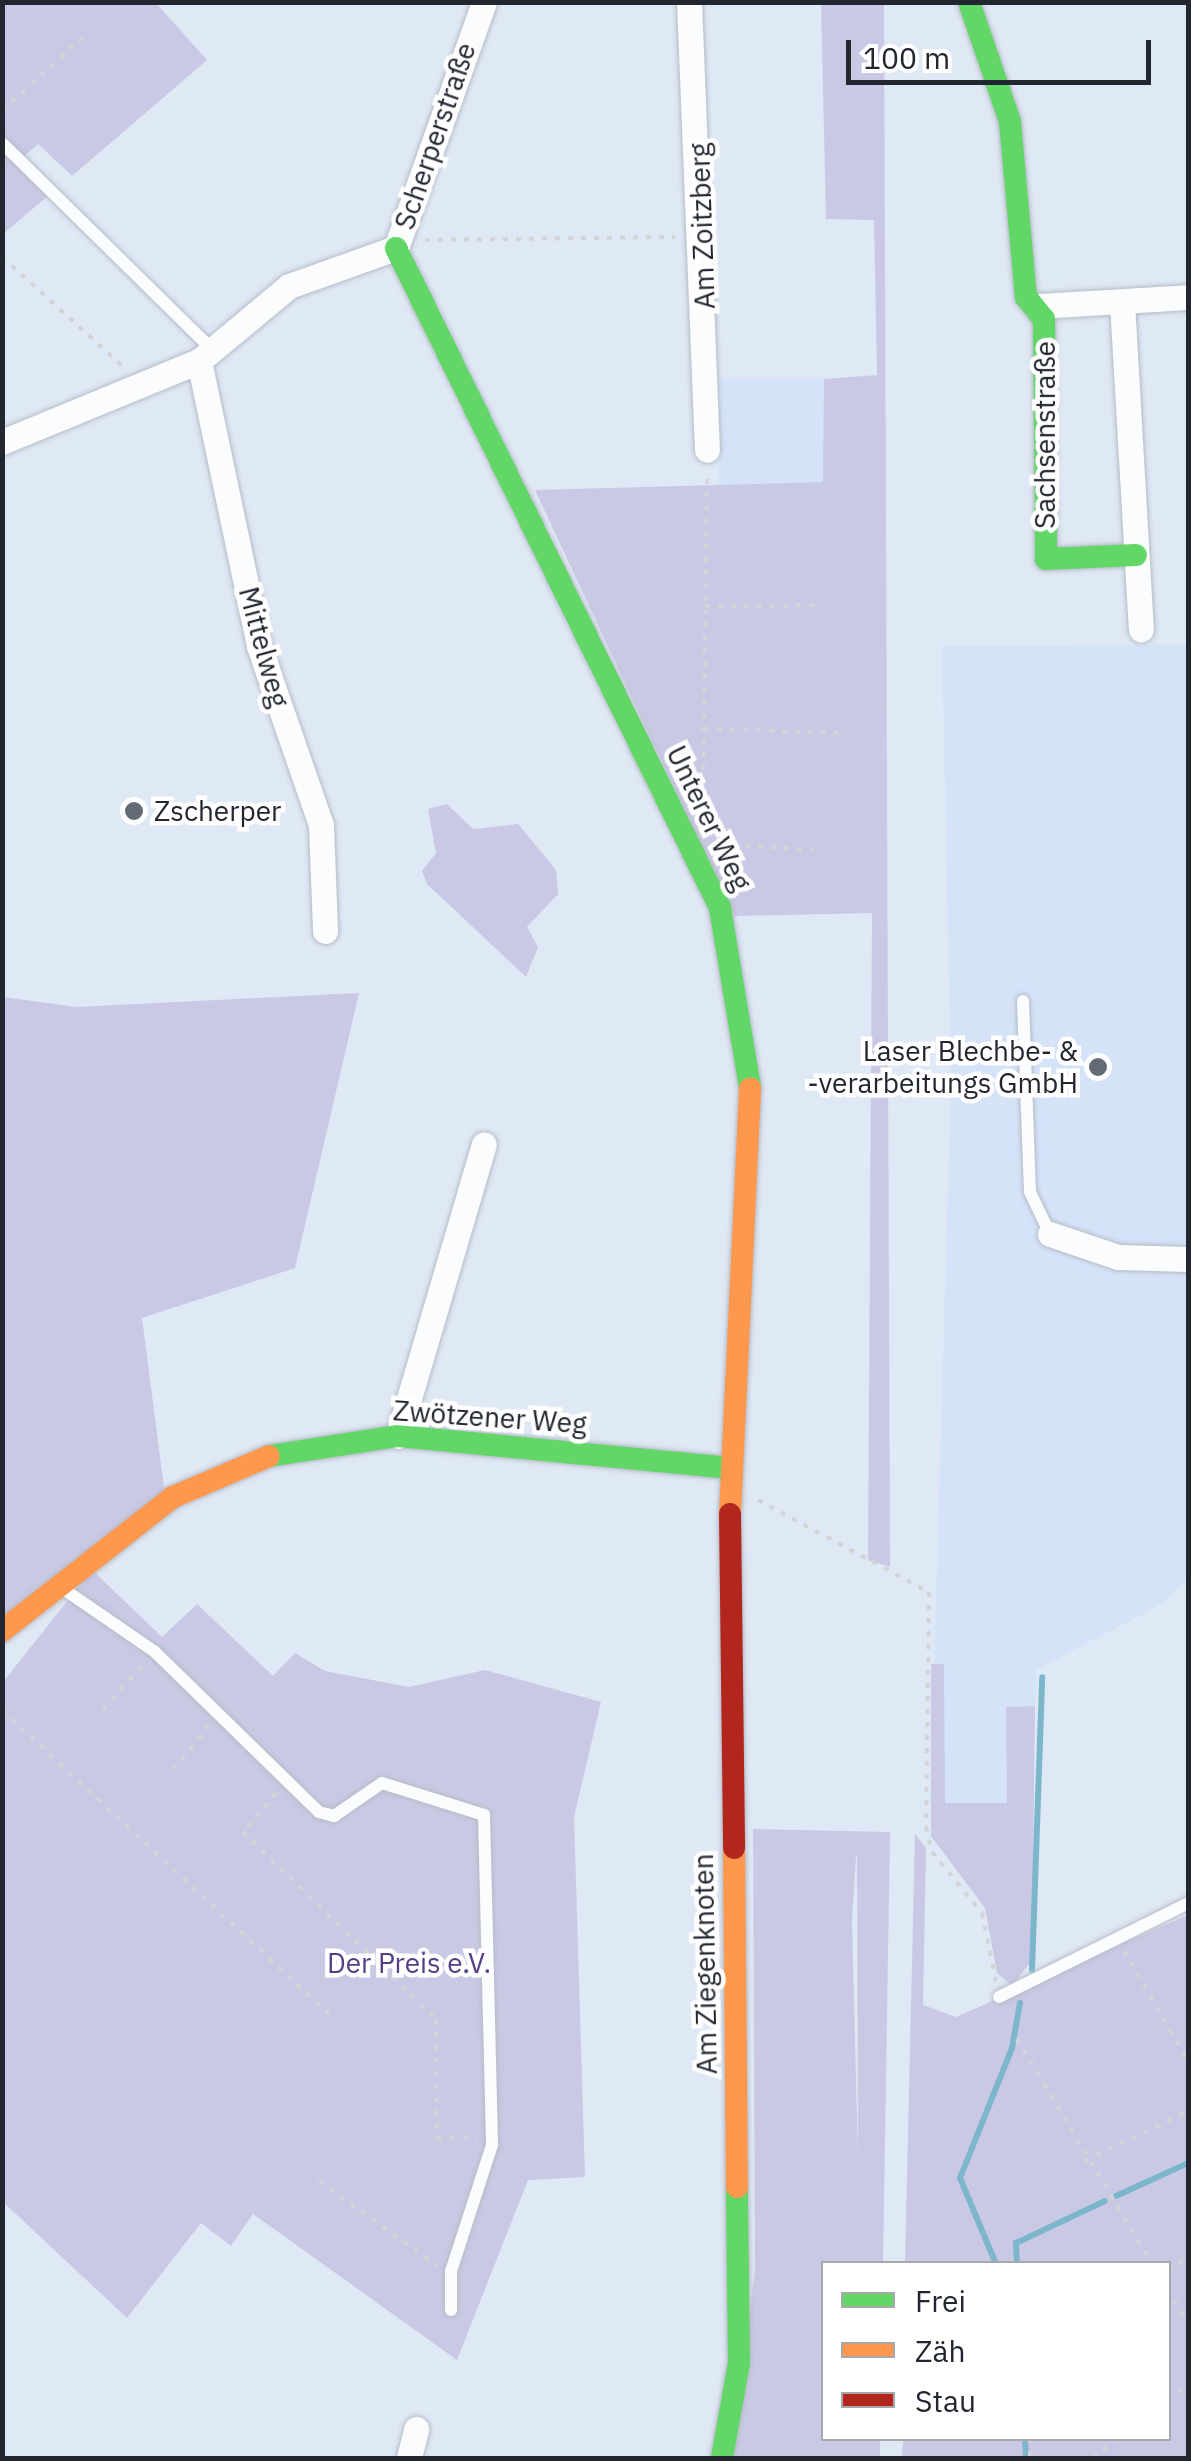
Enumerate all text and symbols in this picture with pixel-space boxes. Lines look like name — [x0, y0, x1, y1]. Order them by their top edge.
scale bar — [851, 20, 1156, 82]
street label: Scherperstraße — [387, 38, 483, 234]
text: 100 m — [863, 38, 950, 77]
street label: Am Zoitzberg — [682, 142, 722, 310]
street label: Sachsenstraße — [1028, 341, 1062, 529]
street label: Mittelweg — [232, 583, 296, 711]
street label: Unterer Weg — [659, 740, 759, 896]
place label: Zscherper — [154, 794, 281, 828]
marker: Zscherper — [123, 800, 145, 822]
place label: Laser Blechbe- & -verarbeitungs GmbH — [808, 1034, 1078, 1100]
marker: Laser Blechbe- & -verarbeitungs GmbH — [1087, 1056, 1109, 1078]
street label: Zwötzener Weg — [392, 1393, 588, 1441]
street label: Am Ziegenknoten — [686, 1853, 724, 2075]
park label: Der Preis e.V. — [327, 1946, 491, 1980]
legend — [821, 2261, 1171, 2441]
text: Frei — [915, 2281, 966, 2320]
text: Zäh — [915, 2331, 965, 2370]
text: Stau — [915, 2381, 976, 2420]

